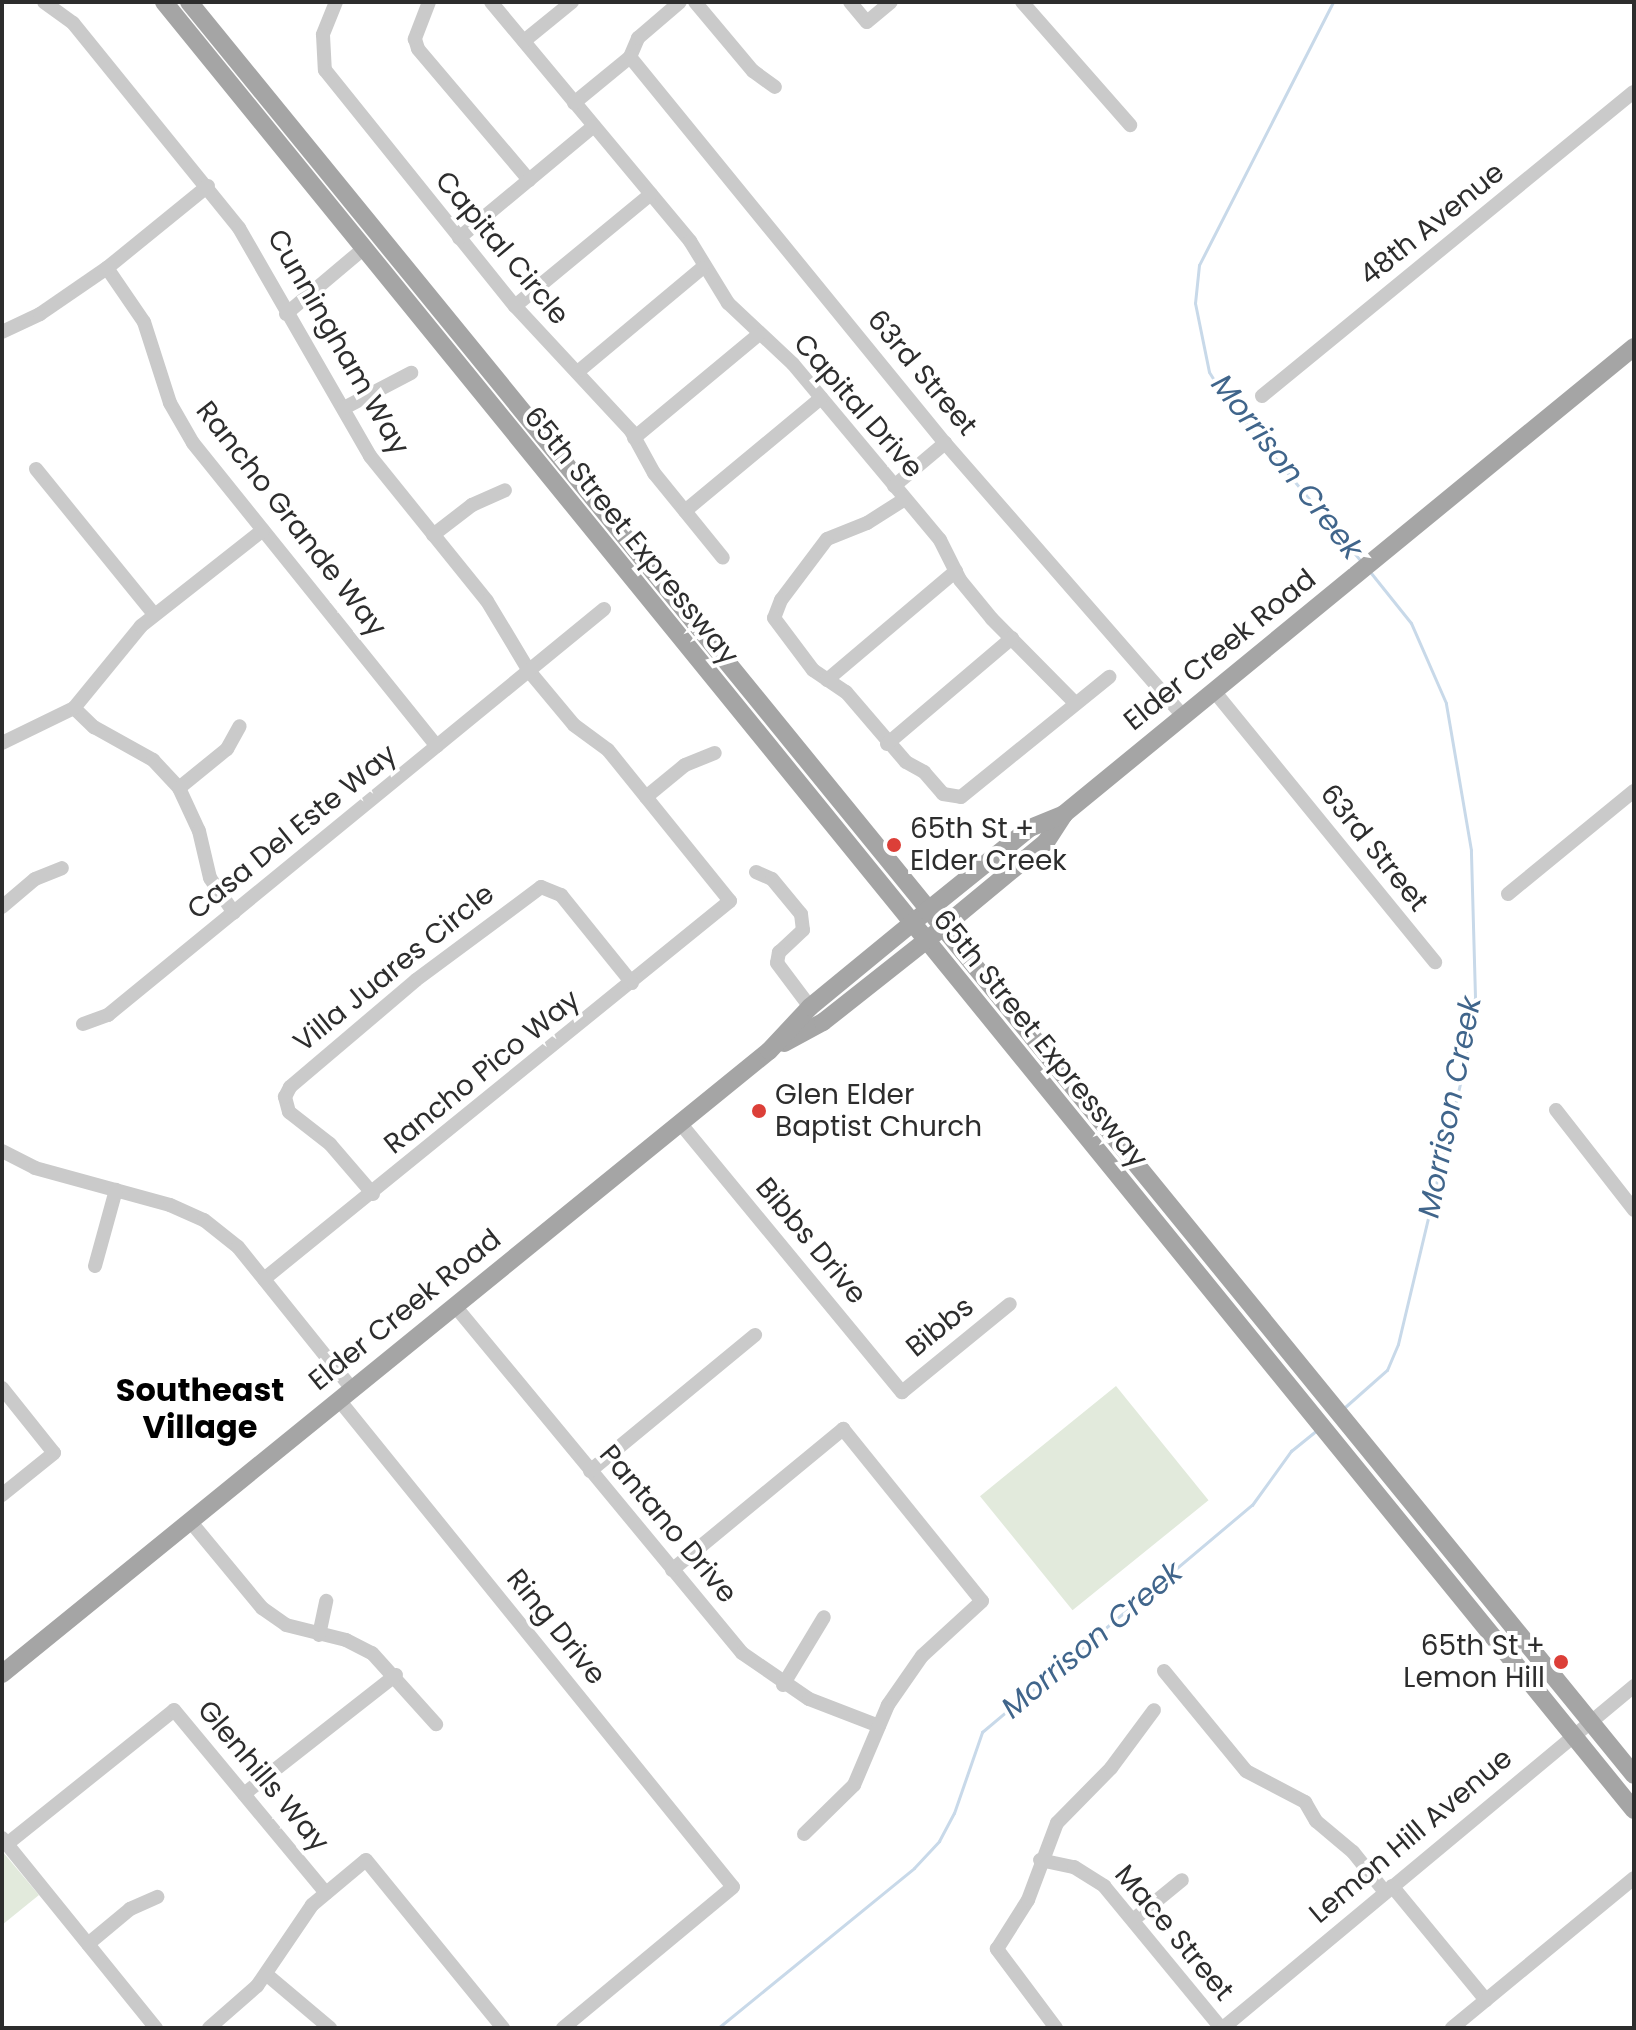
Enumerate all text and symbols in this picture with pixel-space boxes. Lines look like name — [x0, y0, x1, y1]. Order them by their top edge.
street label: 48th Avenue — [1353, 156, 1511, 292]
street label: Capital Circle — [428, 164, 576, 332]
street label: Cunningham Way — [260, 223, 416, 461]
street label: 63rd Street — [860, 304, 984, 442]
street label: Capital Drive — [786, 327, 930, 485]
water label: Morrison Creek — [1204, 367, 1370, 567]
street label: Rancho Grande Way — [189, 395, 393, 643]
street label: 65th Street Expressway — [517, 400, 745, 672]
street label: Elder Creek Road — [1117, 562, 1323, 738]
street label: Casa Del Este Way — [181, 737, 403, 927]
street label: 63rd Street — [1313, 778, 1435, 918]
place label: 65th St + Elder Creek — [910, 812, 1067, 878]
marker: 65th St + Elder Creek — [885, 836, 903, 854]
street label: Villa Juares Circle — [287, 877, 501, 1059]
street label: 65th Street Expressway — [926, 903, 1154, 1175]
street label: Rancho Pico Way — [378, 983, 586, 1161]
water label: Morrison Creek — [1411, 993, 1489, 1221]
place label: Glen Elder Baptist Church — [775, 1078, 982, 1144]
marker: Glen Elder Baptist Church — [750, 1102, 768, 1120]
street label: Bibbs Drive — [749, 1171, 873, 1311]
street label: Elder Creek Road — [302, 1222, 508, 1398]
street label: Bibbs — [900, 1290, 980, 1364]
district label: Southeast Village — [116, 1372, 284, 1447]
street label: Pantano Drive — [592, 1438, 744, 1610]
water label: Morrison Creek — [994, 1554, 1190, 1726]
street label: Ring Drive — [499, 1563, 613, 1691]
place label: 65th St + Lemon Hill — [1403, 1629, 1545, 1695]
marker: 65th St + Lemon Hill — [1552, 1653, 1570, 1671]
street label: Glenhills Way — [190, 1694, 336, 1858]
street label: Lemon Hill Avenue — [1303, 1741, 1519, 1931]
street label: Mace Street — [1108, 1858, 1240, 2008]

